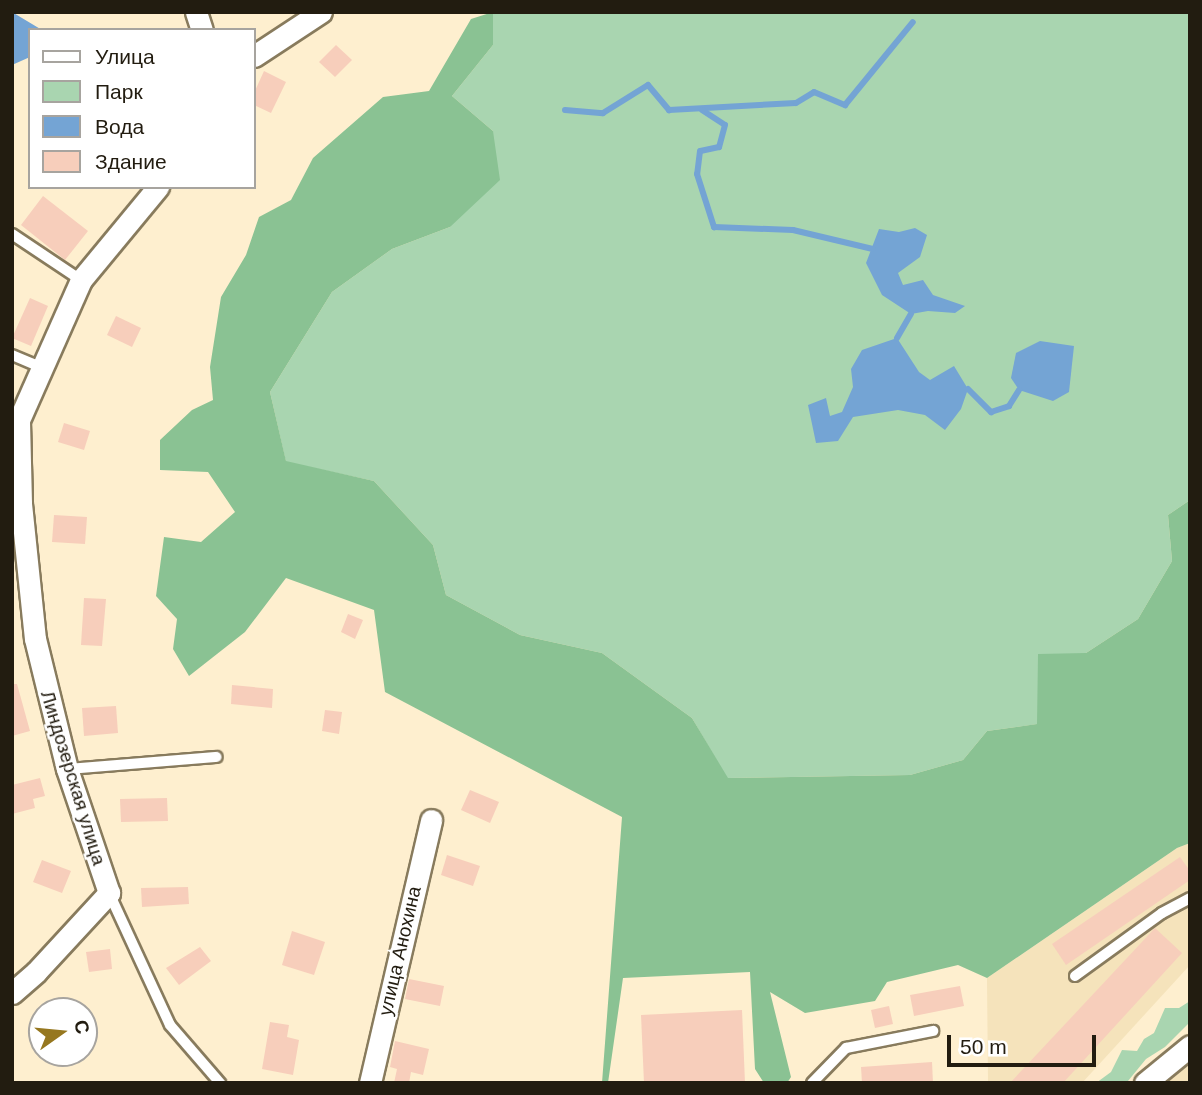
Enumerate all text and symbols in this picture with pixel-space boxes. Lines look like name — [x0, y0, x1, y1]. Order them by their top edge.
legend — [28, 28, 256, 189]
text: Улица — [95, 45, 155, 68]
text: Парк — [95, 80, 143, 103]
text: Вода — [95, 115, 144, 138]
text: Здание — [95, 150, 167, 173]
street label: Линдозерская улица — [36, 688, 110, 868]
street label: улица Анохина — [374, 884, 426, 1018]
north arrow — [28, 997, 98, 1067]
text: С — [70, 1018, 94, 1036]
scale bar — [950, 1021, 1099, 1066]
text: 50 m — [960, 1035, 1007, 1058]

